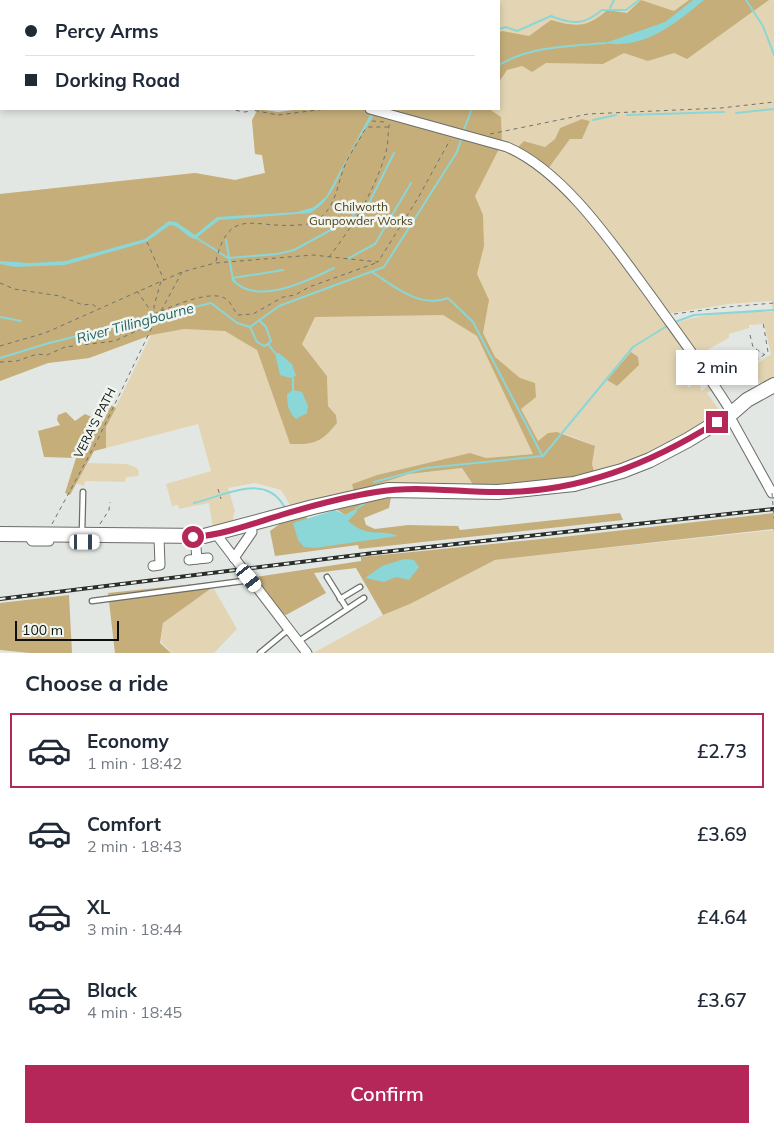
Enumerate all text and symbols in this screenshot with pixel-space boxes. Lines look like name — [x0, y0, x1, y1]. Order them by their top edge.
text: Percy Arms — [55, 19, 158, 43]
text: Dorking Road — [55, 68, 180, 92]
park label: Chilworth Gunpowder Works — [309, 199, 413, 228]
water label: River Tillingbourne — [74, 299, 196, 347]
callout: 2 min — [676, 350, 758, 384]
text: 2 min — [696, 357, 738, 377]
street label: VERA'S PATH — [70, 385, 119, 460]
route end — [706, 411, 728, 433]
route start — [182, 526, 204, 548]
car — [70, 535, 100, 550]
car — [233, 562, 264, 594]
scale bar — [15, 618, 119, 641]
text: 100 m — [22, 621, 63, 639]
text: Choose a ride — [25, 669, 168, 697]
icon: car — [27, 728, 72, 773]
text: Economy — [87, 729, 169, 753]
text: £2.73 — [697, 739, 747, 763]
text: 1 min · 18:42 — [87, 753, 182, 773]
icon: car — [27, 811, 72, 856]
text: Comfort — [87, 812, 161, 836]
text: £3.69 — [697, 822, 747, 846]
text: 2 min · 18:43 — [87, 836, 182, 856]
icon: car — [27, 894, 72, 939]
text: XL — [87, 895, 110, 919]
text: £4.64 — [697, 905, 747, 929]
text: 3 min · 18:44 — [87, 919, 182, 939]
icon: car — [27, 977, 72, 1022]
text: Black — [87, 978, 137, 1002]
text: £3.67 — [697, 988, 747, 1012]
text: 4 min · 18:45 — [87, 1002, 182, 1022]
button: Confirm — [25, 1065, 749, 1123]

